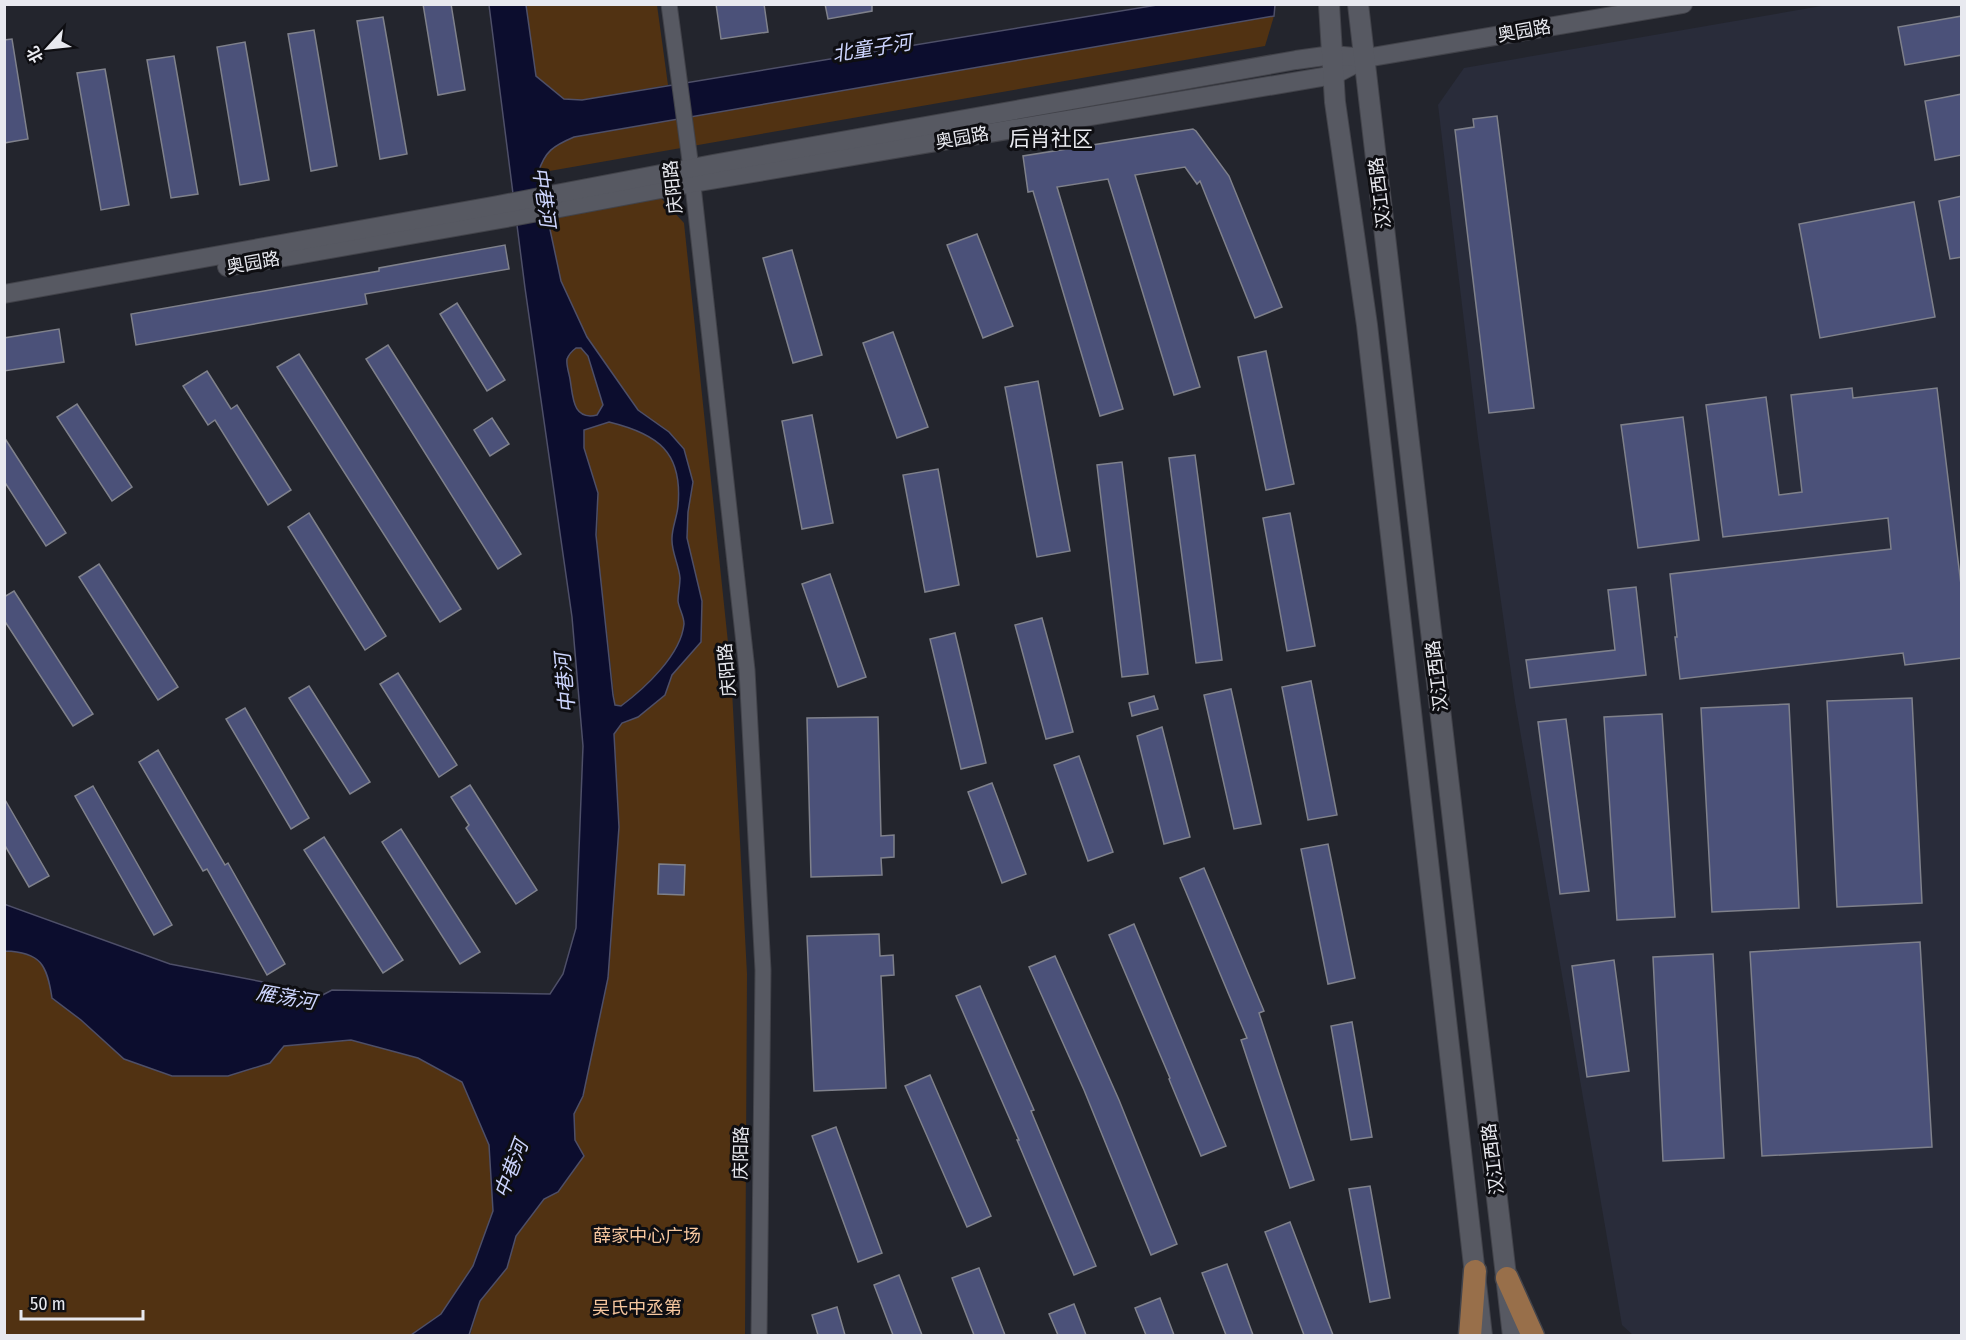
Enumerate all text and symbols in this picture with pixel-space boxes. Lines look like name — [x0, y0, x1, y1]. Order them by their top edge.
street label: 奥园路 — [1496, 15, 1552, 47]
north arrow — [18, 18, 78, 78]
water label: 北童子河 — [831, 29, 917, 66]
text: 北 — [23, 43, 47, 66]
street label: 奥园路 — [934, 122, 990, 154]
district label: 后肖社区 — [1009, 126, 1093, 152]
street label: 汉江西路 — [1365, 156, 1395, 230]
street label: 庆阳路 — [659, 159, 687, 215]
water label: 中巷河 — [528, 166, 561, 232]
street label: 奥园路 — [225, 247, 281, 279]
street label: 汉江西路 — [1422, 639, 1452, 713]
street label: 庆阳路 — [714, 642, 740, 698]
water label: 中巷河 — [550, 648, 580, 714]
water label: 雁荡河 — [254, 980, 322, 1015]
street label: 汉江西路 — [1478, 1122, 1508, 1196]
street label: 庆阳路 — [730, 1126, 752, 1180]
water label: 中巷河 — [489, 1133, 534, 1201]
park label: 薛家中心广场 — [593, 1225, 701, 1247]
scale bar — [21, 1283, 142, 1321]
text: 50 m — [30, 1293, 66, 1315]
park label: 吴氏中丞第 — [592, 1297, 682, 1319]

